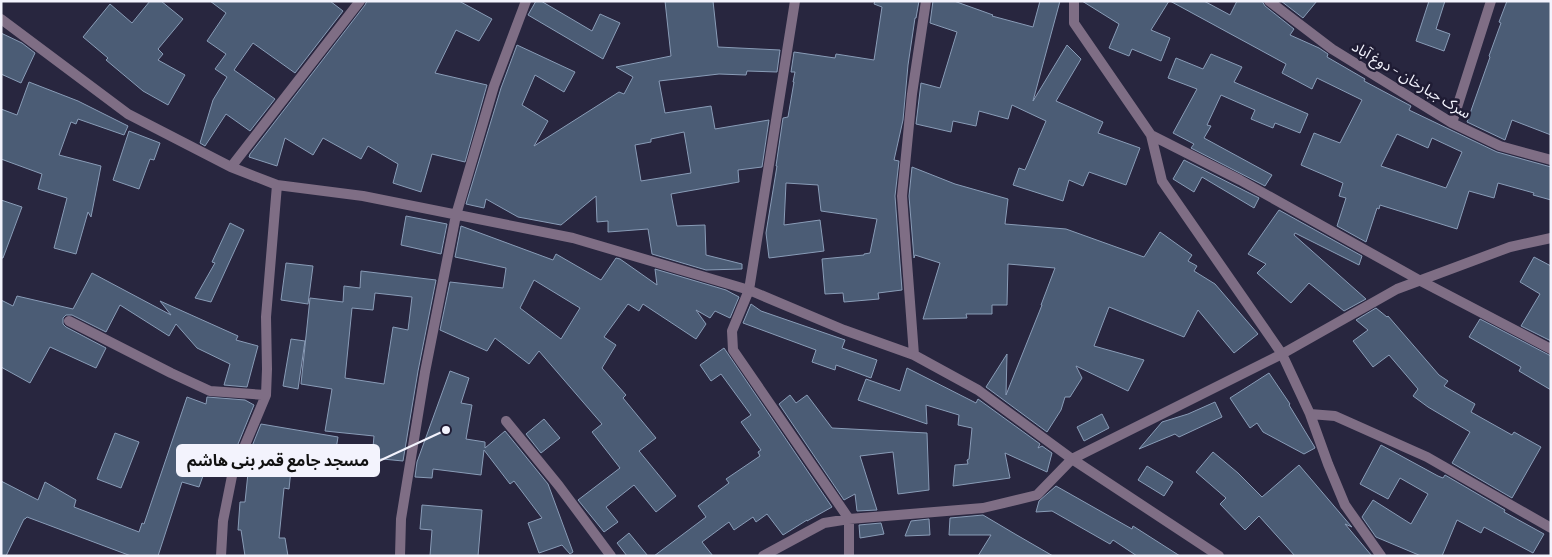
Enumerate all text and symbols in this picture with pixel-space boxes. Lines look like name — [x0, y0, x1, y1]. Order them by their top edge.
street label: سرک جبارخان - دوغ آباد — [1347, 36, 1475, 125]
callout: مسجد جامع قمر بنی هاشم — [177, 445, 379, 476]
text: مسجد جامع قمر بنی هاشم — [187, 450, 369, 473]

